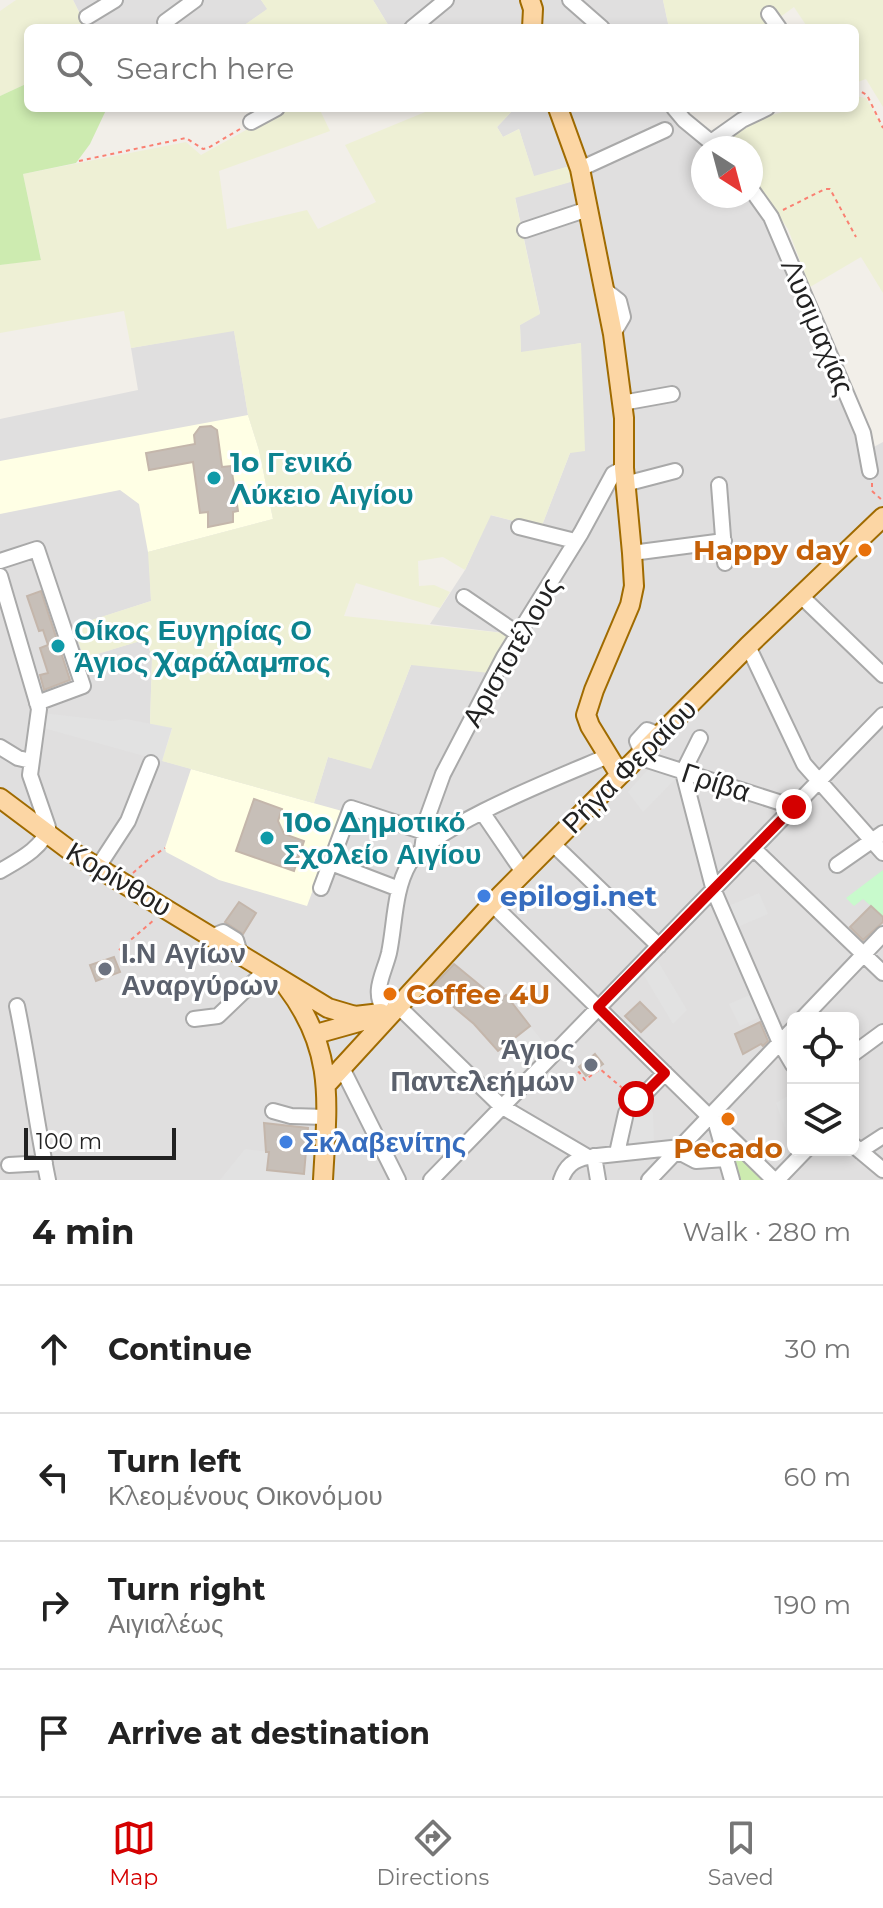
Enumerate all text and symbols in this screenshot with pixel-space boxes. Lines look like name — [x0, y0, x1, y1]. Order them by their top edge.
search box — [24, 24, 859, 112]
icon: search — [52, 46, 96, 90]
text: Search here — [116, 50, 294, 87]
north arrow — [691, 136, 763, 208]
street label: Λυσιμαχίας — [774, 254, 862, 400]
place label: 1o Γενικό Λύκειο Αιγίου — [229, 445, 414, 511]
marker: 1o Γενικό Λύκειο Αιγίου — [205, 469, 223, 487]
place label: Happy day — [693, 533, 849, 567]
marker: Happy day — [856, 541, 874, 559]
street label: Αριστοτέλους — [455, 571, 567, 733]
place label: Οίκος Ευγηρίας Ο Άγιος Χαράλαμπος — [74, 613, 331, 679]
marker: Οίκος Ευγηρίας Ο Άγιος Χαράλαμπος — [49, 637, 67, 655]
street label: Ρήγα Φεραίου — [555, 692, 703, 840]
street label: Γρίβα — [678, 755, 754, 809]
route end — [776, 789, 812, 825]
place label: 10o Δημοτικό Σχολείο Αιγίου — [283, 805, 481, 871]
marker: 10o Δημοτικό Σχολείο Αιγίου — [258, 829, 276, 847]
street label: Κορίνθου — [60, 834, 178, 924]
place label: epilogi.net — [500, 879, 657, 913]
marker: epilogi.net — [475, 887, 493, 905]
place label: Ι.Ν Αγίων Αναργύρων — [121, 936, 279, 1002]
marker: Ι.Ν Αγίων Αναργύρων — [96, 960, 114, 978]
place label: Coffee 4U — [406, 977, 550, 1011]
marker: Coffee 4U — [381, 985, 399, 1003]
map controls — [787, 1012, 859, 1156]
button: locate — [787, 1012, 859, 1084]
place label: Άγιος Παντελεήμων — [391, 1032, 575, 1098]
marker: Άγιος Παντελεήμων — [582, 1056, 600, 1074]
route start — [618, 1081, 654, 1117]
button: layers — [787, 1084, 859, 1156]
marker: Pecado — [719, 1110, 737, 1128]
scale bar — [24, 1124, 176, 1160]
place label: Σκλαβενίτης — [302, 1125, 466, 1159]
text: 100 m — [36, 1128, 102, 1155]
place label: Pecado — [673, 1131, 783, 1165]
marker: Σκλαβενίτης — [277, 1133, 295, 1151]
text: 4 min — [32, 1211, 134, 1253]
text: Walk · 280 m — [683, 1216, 851, 1248]
icon: ahead — [32, 1327, 76, 1371]
text: Continue — [108, 1331, 252, 1368]
text: 30 m — [785, 1333, 851, 1365]
text: Turn left — [108, 1443, 241, 1480]
icon: left — [32, 1455, 76, 1499]
text: 60 m — [784, 1461, 851, 1493]
text: Κλεομένους Οικονόμου — [108, 1480, 383, 1512]
text: Turn right — [108, 1571, 265, 1608]
icon: right — [32, 1583, 76, 1627]
text: 190 m — [774, 1589, 851, 1621]
text: Αιγιαλέως — [108, 1608, 223, 1640]
icon: arrive — [32, 1711, 76, 1755]
text: Arrive at destination — [108, 1715, 430, 1752]
tab: Map — [109, 1816, 158, 1891]
tab: Directions — [377, 1816, 489, 1891]
tab: Saved — [708, 1816, 774, 1891]

